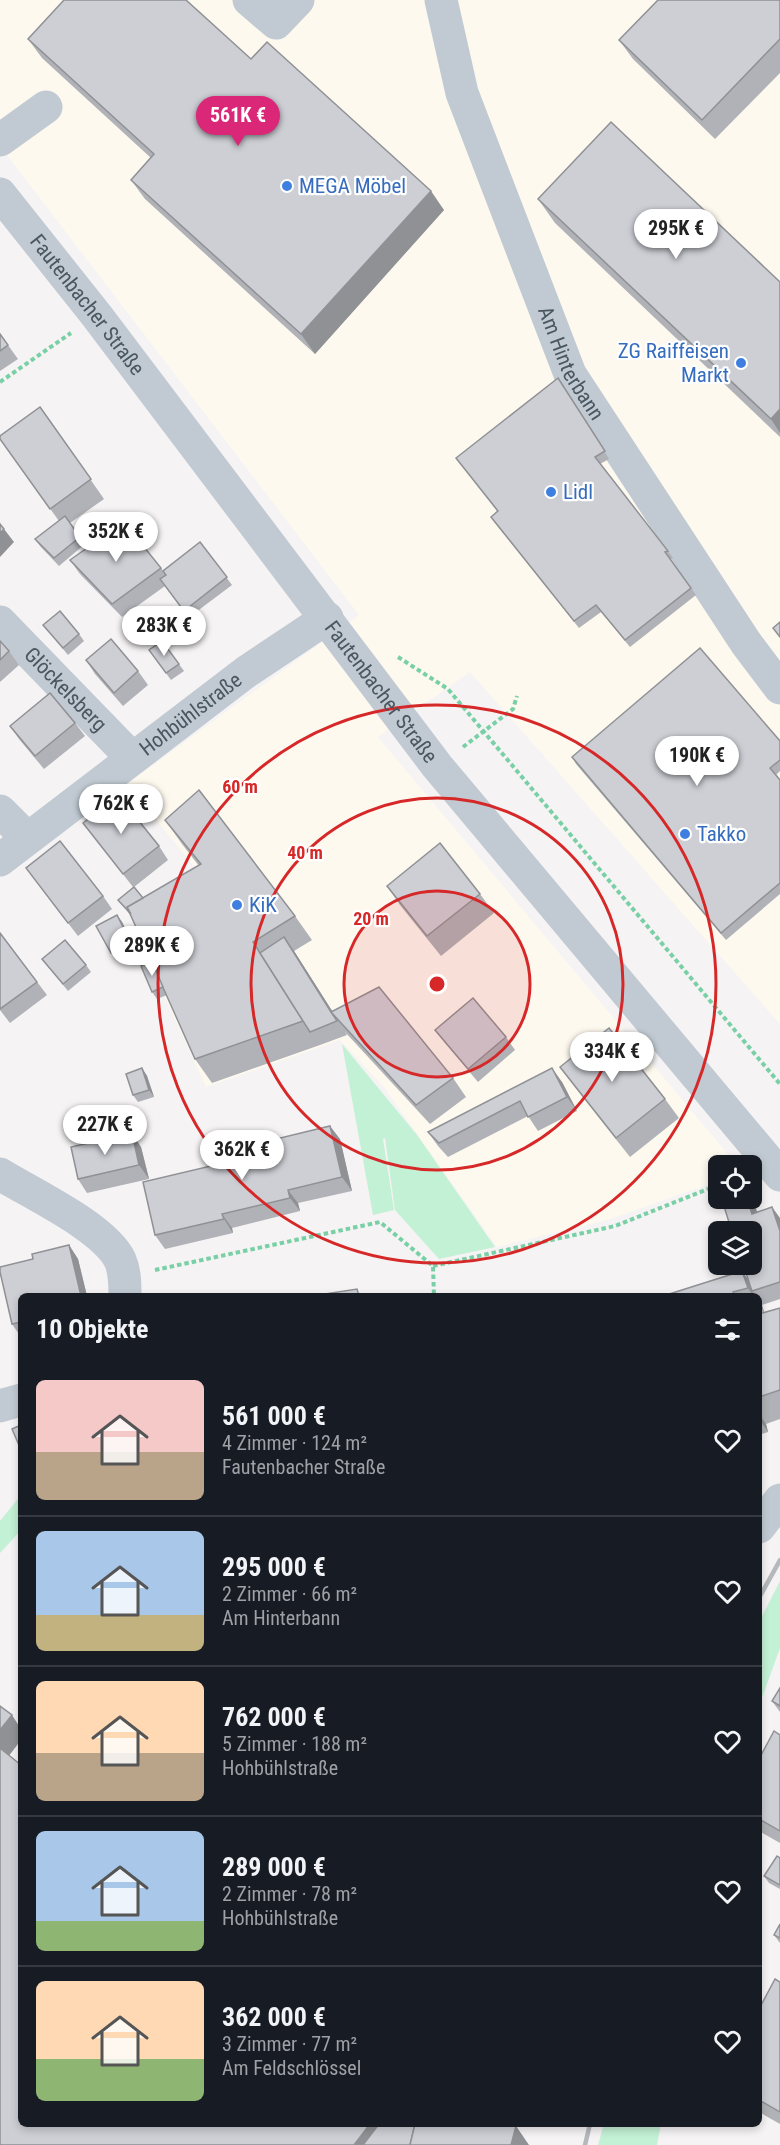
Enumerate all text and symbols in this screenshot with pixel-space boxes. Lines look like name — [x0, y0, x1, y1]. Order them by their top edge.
pin: 561K € — [189, 96, 287, 147]
text: 561K € — [210, 103, 266, 127]
place label: MEGA Möbel — [299, 174, 406, 198]
marker: MEGA Möbel — [280, 179, 294, 193]
pin: 295K € — [627, 209, 725, 260]
text: 295K € — [648, 216, 704, 240]
street label: Fautenbacher Straße — [25, 230, 149, 380]
street label: Am Hinterbann — [533, 303, 609, 425]
place label: ZG Raiffeisen Markt — [618, 339, 729, 387]
marker: ZG Raiffeisen Markt — [734, 356, 748, 370]
place label: Lidl — [563, 480, 593, 504]
marker: Lidl — [544, 485, 558, 499]
pin: 352K € — [67, 512, 165, 563]
text: 352K € — [88, 519, 144, 543]
pin: 283K € — [115, 606, 213, 657]
text: 283K € — [136, 613, 192, 637]
street label: Fautenbacher Straße — [320, 616, 442, 768]
street label: Glöckelsberg — [19, 642, 112, 736]
street label: Hohbühlstraße — [135, 668, 247, 761]
pin: 190K € — [648, 736, 746, 787]
text: 190K € — [669, 743, 725, 767]
text: 60 m — [222, 776, 258, 797]
pin: 762K € — [72, 784, 170, 835]
text: 762K € — [93, 791, 149, 815]
place label: Takko — [697, 822, 746, 846]
marker: Takko — [678, 827, 692, 841]
text: 40 m — [287, 842, 323, 863]
place label: KiK — [249, 893, 277, 917]
marker: KiK — [230, 898, 244, 912]
text: 20 m — [353, 908, 389, 929]
pin: 289K € — [103, 926, 201, 977]
text: 289K € — [124, 933, 180, 957]
centre of rings — [427, 974, 447, 994]
pin: 334K € — [563, 1032, 661, 1083]
text: 334K € — [584, 1039, 640, 1063]
pin: 227K € — [56, 1105, 154, 1156]
text: 227K € — [77, 1112, 133, 1136]
pin: 362K € — [193, 1130, 291, 1181]
text: 362K € — [214, 1137, 270, 1161]
map controls — [708, 1155, 762, 1275]
button: locate — [708, 1155, 762, 1209]
button: layers — [708, 1221, 762, 1275]
icon: filters — [711, 1313, 744, 1346]
text: 10 Objekte — [36, 1314, 149, 1344]
text: 561 000 € — [222, 1401, 326, 1431]
icon: home — [84, 1404, 156, 1476]
icon: heart — [711, 1424, 744, 1457]
text: 4 Zimmer · 124 m² — [222, 1431, 367, 1455]
text: Fautenbacher Straße — [222, 1455, 385, 1479]
text: 295 000 € — [222, 1552, 326, 1582]
icon: home — [84, 1555, 156, 1627]
icon: heart — [711, 1575, 744, 1608]
text: 2 Zimmer · 66 m² — [222, 1582, 357, 1606]
text: Am Hinterbann — [222, 1606, 340, 1630]
text: 762 000 € — [222, 1702, 326, 1732]
icon: home — [84, 1705, 156, 1777]
icon: heart — [711, 1725, 744, 1758]
text: 5 Zimmer · 188 m² — [222, 1732, 367, 1756]
text: Hohbühlstraße — [222, 1756, 338, 1780]
text: 289 000 € — [222, 1852, 326, 1882]
icon: home — [84, 1855, 156, 1927]
icon: heart — [711, 1875, 744, 1908]
text: 2 Zimmer · 78 m² — [222, 1882, 357, 1906]
text: Hohbühlstraße — [222, 1906, 338, 1930]
text: 362 000 € — [222, 2002, 326, 2032]
icon: home — [84, 2005, 156, 2077]
icon: heart — [711, 2025, 744, 2058]
text: 3 Zimmer · 77 m² — [222, 2032, 357, 2056]
text: Am Feldschlössel — [222, 2056, 361, 2080]

